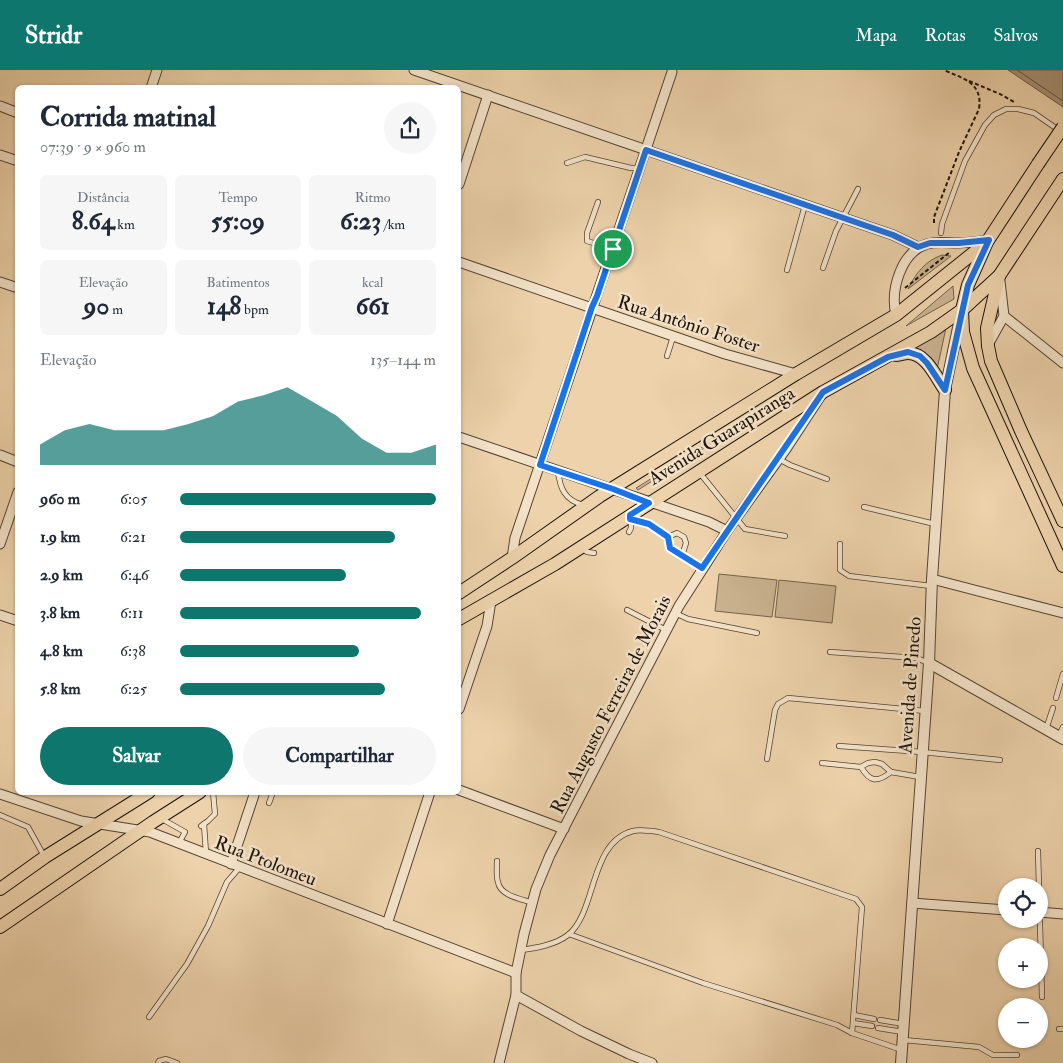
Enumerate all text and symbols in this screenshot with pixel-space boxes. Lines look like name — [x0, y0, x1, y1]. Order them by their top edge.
text: Stridr — [25, 20, 82, 51]
text: Mapa — [856, 24, 897, 47]
text: Rotas — [925, 24, 966, 47]
text: Salvos — [994, 24, 1038, 47]
text: Corrida matinal — [40, 100, 216, 135]
button: share — [384, 102, 436, 154]
text: 07:39 · 9 × 960 m — [40, 137, 146, 157]
text: Distância — [77, 189, 130, 206]
text: Tempo — [218, 189, 258, 206]
text: Ritmo — [355, 189, 391, 206]
text: 8.64 — [72, 206, 114, 237]
text: 55:09 — [211, 206, 265, 237]
text: 6:23 — [340, 206, 381, 237]
text: km — [114, 216, 135, 233]
text: /km — [381, 216, 405, 233]
pin — [592, 228, 634, 270]
icon: arrive — [599, 235, 627, 263]
text: Elevação — [79, 274, 128, 291]
text: Batimentos — [206, 274, 270, 291]
text: kcal — [362, 274, 383, 291]
street label: Rua Antônio Foster — [614, 290, 763, 358]
text: 90 — [84, 291, 109, 322]
text: 148 — [207, 291, 241, 322]
text: 661 — [356, 291, 390, 322]
text: m — [109, 301, 123, 318]
text: bpm — [241, 301, 269, 318]
text: Elevação — [40, 350, 96, 370]
text: 135–144 m — [370, 350, 436, 370]
street label: Avenida Guarapiranga — [643, 381, 800, 492]
text: 960 m — [40, 489, 80, 509]
text: 6:05 — [120, 489, 147, 509]
text: 1.9 km — [40, 527, 80, 547]
text: 6:21 — [120, 527, 146, 547]
text: 2.9 km — [40, 565, 83, 585]
text: 6:46 — [120, 565, 149, 585]
street label: Rua Augusto Ferreira de Morais — [545, 591, 677, 818]
text: 3.8 km — [40, 603, 80, 623]
text: 6:11 — [120, 603, 143, 623]
street label: Avenida de Pinedo — [893, 616, 927, 755]
text: 4.8 km — [40, 641, 83, 661]
text: 6:38 — [120, 641, 146, 661]
text: 5.8 km — [40, 679, 81, 699]
text: 6:25 — [120, 679, 147, 699]
button: Salvar — [40, 727, 233, 785]
button: Compartilhar — [243, 727, 436, 785]
street label: Rua Ptolomeu — [211, 830, 320, 891]
map controls — [998, 878, 1048, 1048]
button: locate — [998, 878, 1048, 928]
button: + — [998, 938, 1048, 988]
button: − — [998, 998, 1048, 1048]

